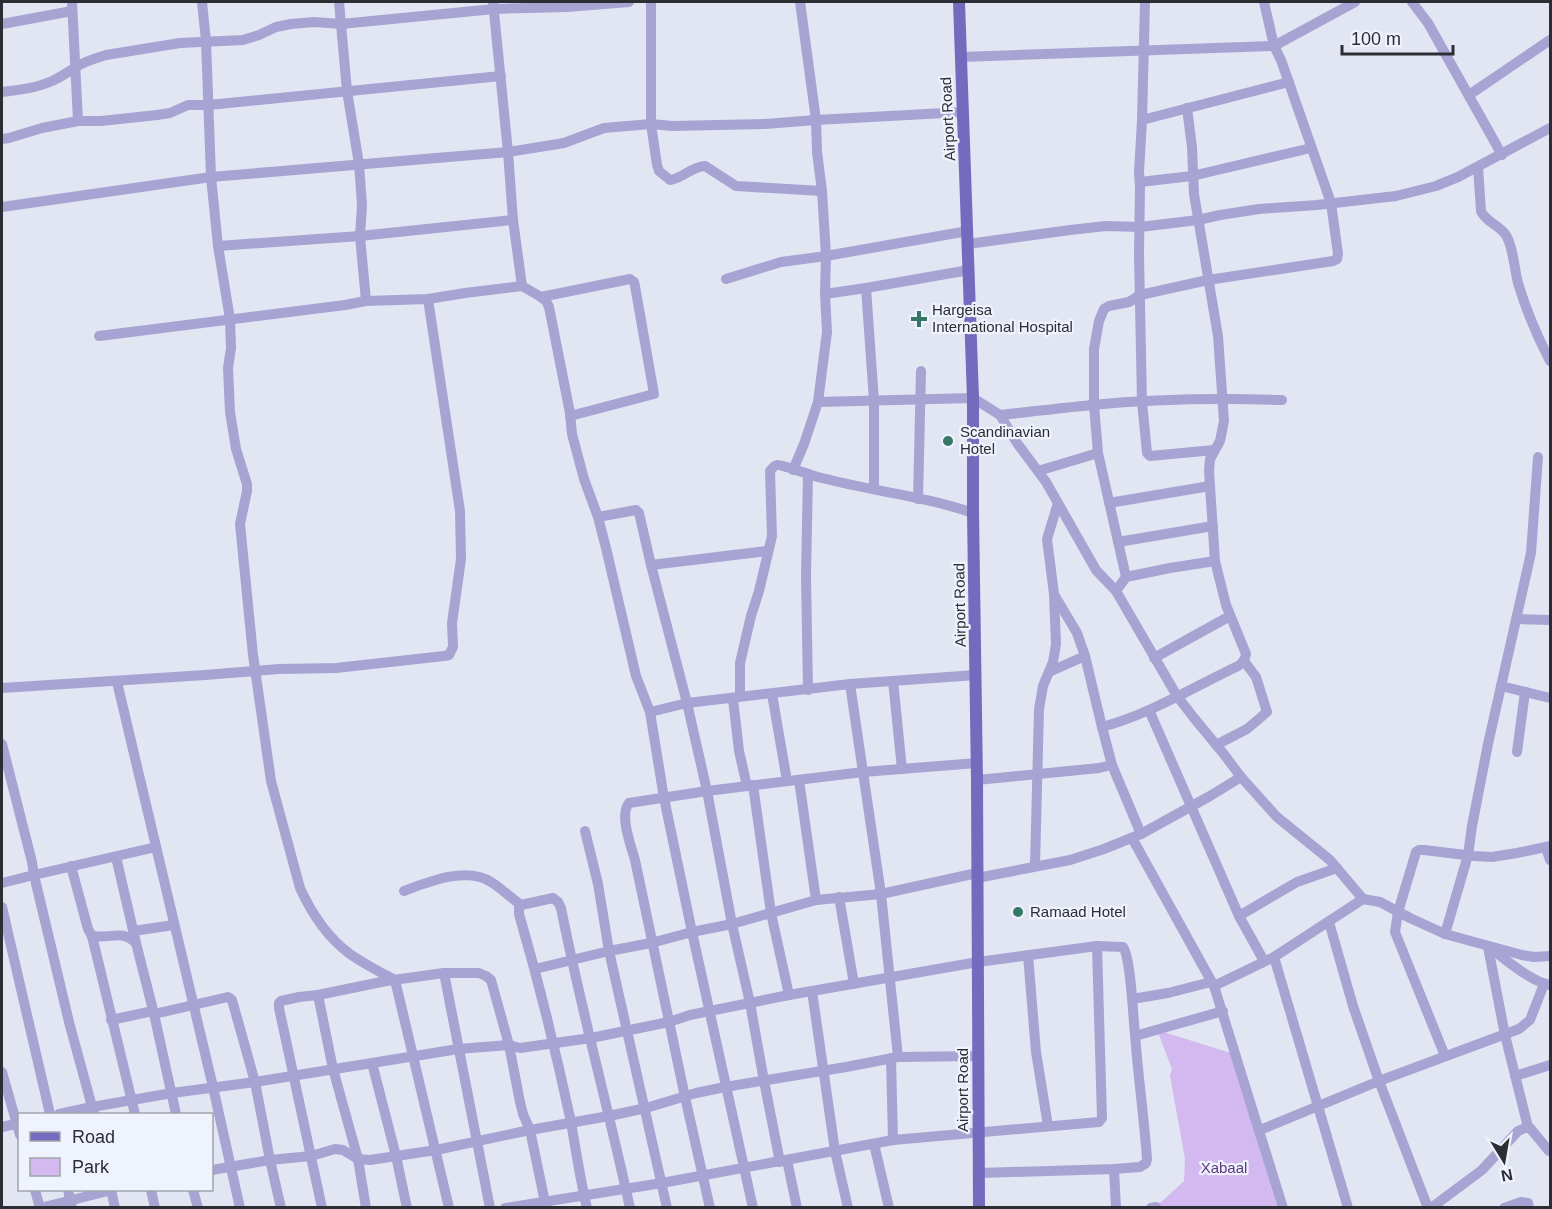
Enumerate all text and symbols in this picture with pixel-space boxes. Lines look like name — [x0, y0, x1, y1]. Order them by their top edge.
scale bar — [1342, 18, 1453, 56]
text: 100 m — [1351, 29, 1401, 49]
street label: Airport Road — [937, 77, 958, 162]
place label: Hargeisa International Hospital — [932, 301, 1073, 335]
marker: Hargeisa International Hospital — [910, 310, 928, 328]
place label: Scandinavian Hotel — [960, 423, 1050, 457]
marker: Scandinavian Hotel — [941, 434, 955, 448]
street label: Airport Road — [950, 563, 969, 647]
place label: Ramaad Hotel — [1030, 903, 1126, 920]
marker: Ramaad Hotel — [1011, 905, 1025, 919]
street label: Airport Road — [954, 1048, 971, 1132]
legend — [18, 1113, 213, 1191]
text: Road — [72, 1127, 115, 1147]
north arrow — [1474, 1131, 1534, 1191]
text: Park — [72, 1157, 110, 1177]
park label: Xabaal — [1201, 1159, 1247, 1176]
text: N — [1499, 1166, 1514, 1185]

